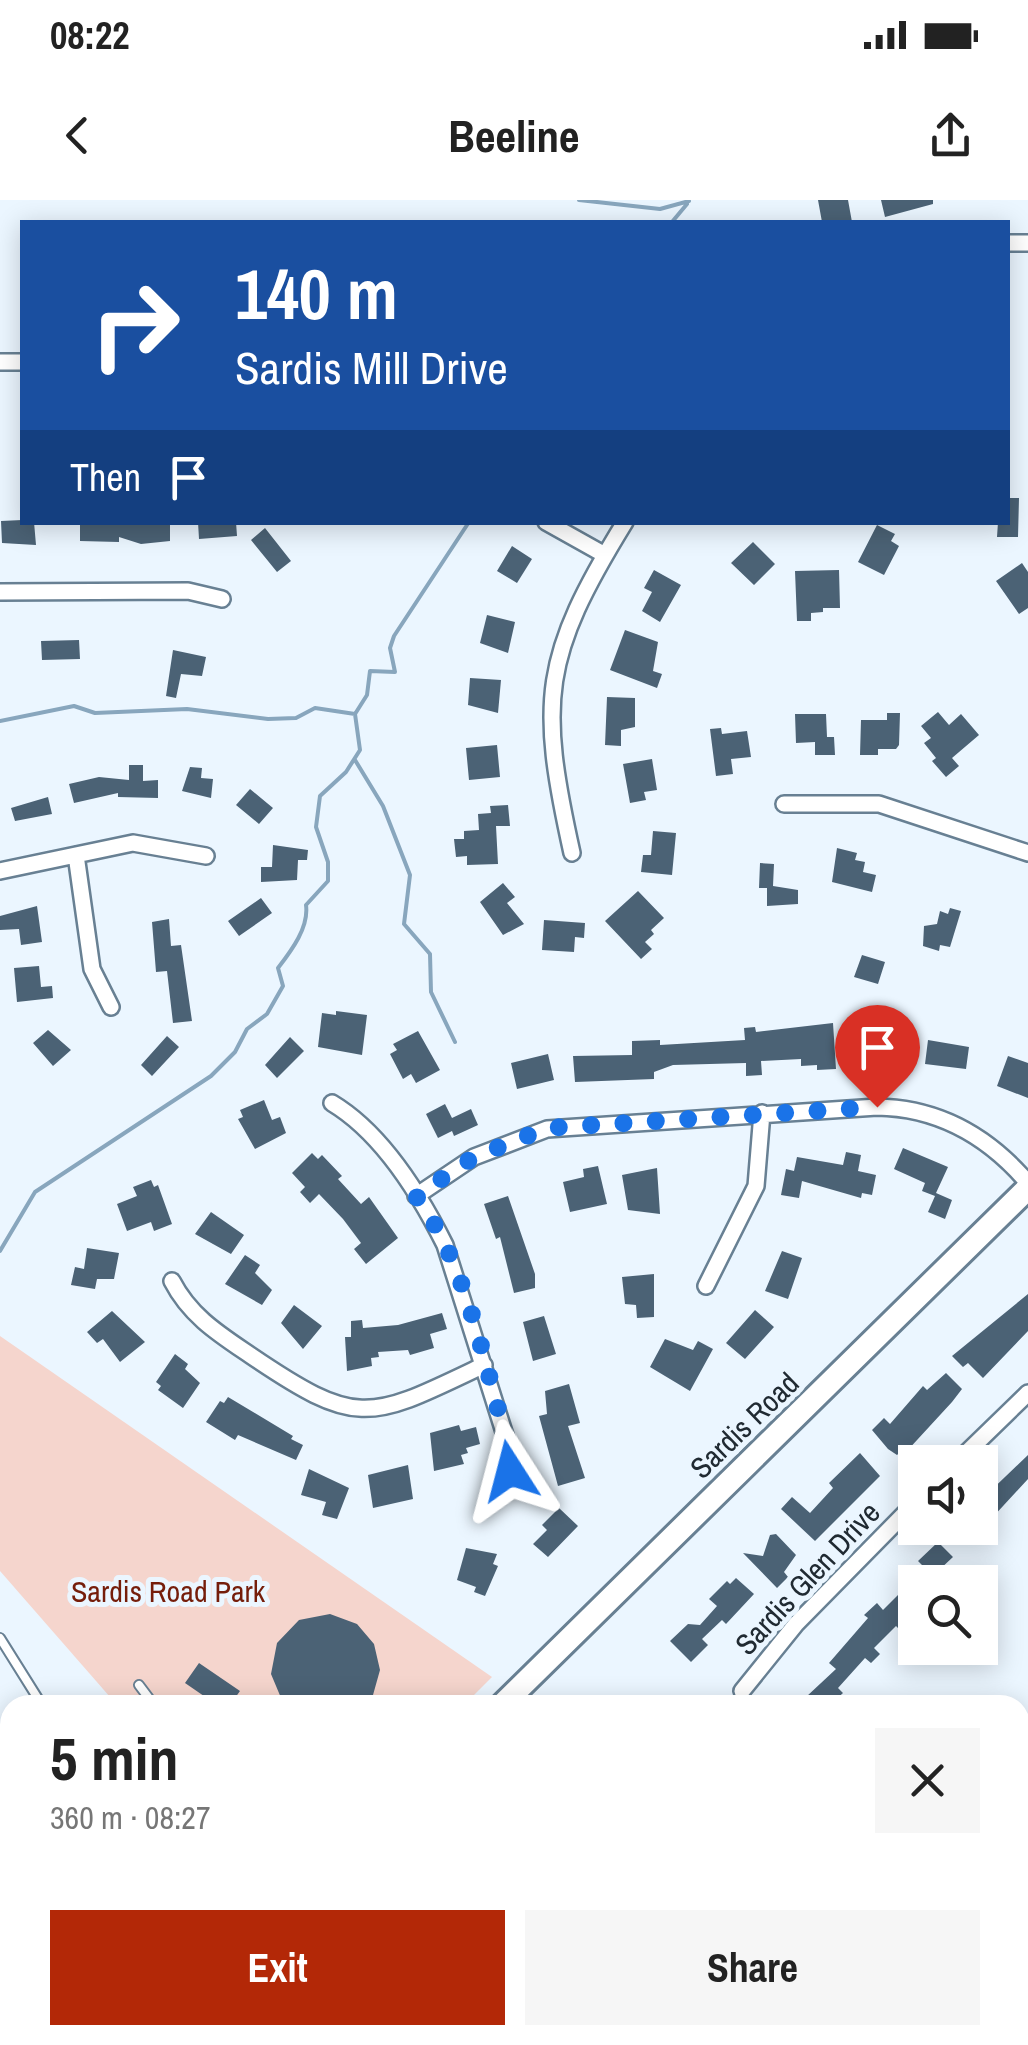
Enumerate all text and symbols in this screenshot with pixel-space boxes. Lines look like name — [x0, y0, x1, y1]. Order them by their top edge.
text: 08:22 — [50, 10, 130, 61]
text: Beeline — [448, 105, 580, 166]
icon: back — [50, 108, 105, 163]
icon: share — [923, 108, 978, 163]
text: 140 m — [235, 247, 398, 341]
icon: right — [70, 260, 200, 390]
text: Sardis Mill Drive — [235, 337, 508, 398]
icon: arrive — [161, 450, 216, 505]
text: Then — [70, 452, 141, 503]
pin — [835, 1005, 920, 1108]
icon: arrive — [850, 1020, 905, 1075]
street label: Sardis Road — [681, 1363, 807, 1487]
position arrow — [458, 1419, 562, 1523]
map controls — [898, 1445, 998, 1665]
button: sound — [898, 1445, 998, 1545]
street label: Sardis Glen Drive — [726, 1493, 888, 1663]
button: search — [898, 1565, 998, 1665]
park label: Sardis Road Park — [71, 1571, 266, 1611]
text: 5 min — [50, 1718, 179, 1799]
button: close — [875, 1728, 980, 1833]
text: 360 m · 08:27 — [50, 1796, 210, 1839]
button: Exit — [50, 1910, 505, 2025]
button: Share — [525, 1910, 980, 2025]

